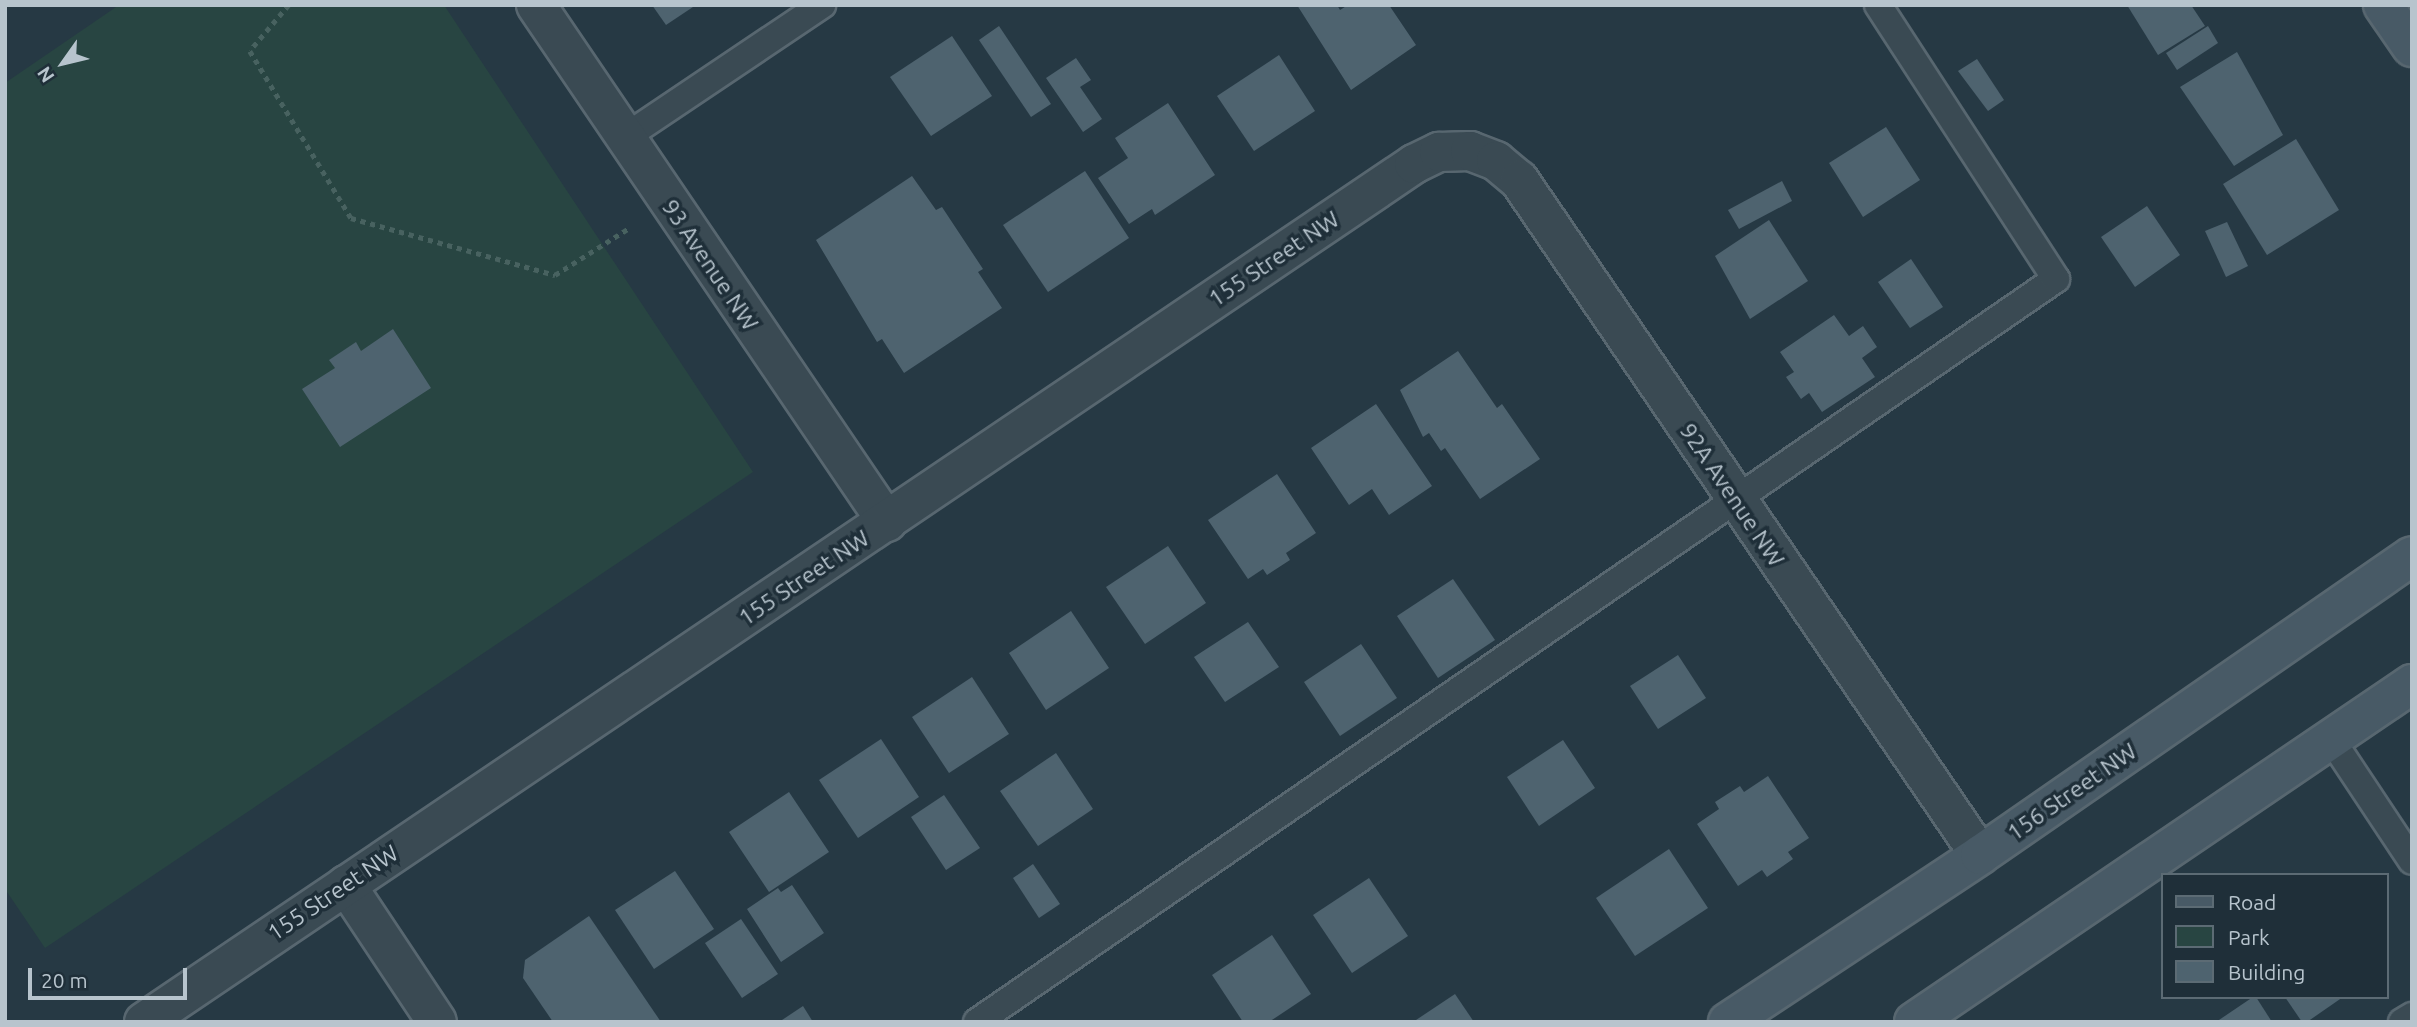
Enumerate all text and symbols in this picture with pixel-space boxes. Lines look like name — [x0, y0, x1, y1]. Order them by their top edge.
north arrow — [28, 28, 98, 98]
text: N — [33, 63, 59, 87]
street label: 93 Avenue NW — [656, 194, 764, 336]
street label: 155 Street NW — [1204, 205, 1344, 313]
street label: 92A Avenue NW — [1674, 418, 1790, 572]
street label: 155 Street NW — [734, 524, 874, 632]
street label: 156 Street NW — [2002, 737, 2142, 847]
street label: 155 Street NW — [263, 839, 403, 947]
legend — [2162, 873, 2389, 999]
text: Road — [2228, 890, 2276, 914]
text: Park — [2228, 925, 2270, 949]
scale bar — [32, 954, 191, 998]
text: Building — [2228, 960, 2305, 984]
text: 20 m — [41, 968, 88, 992]

